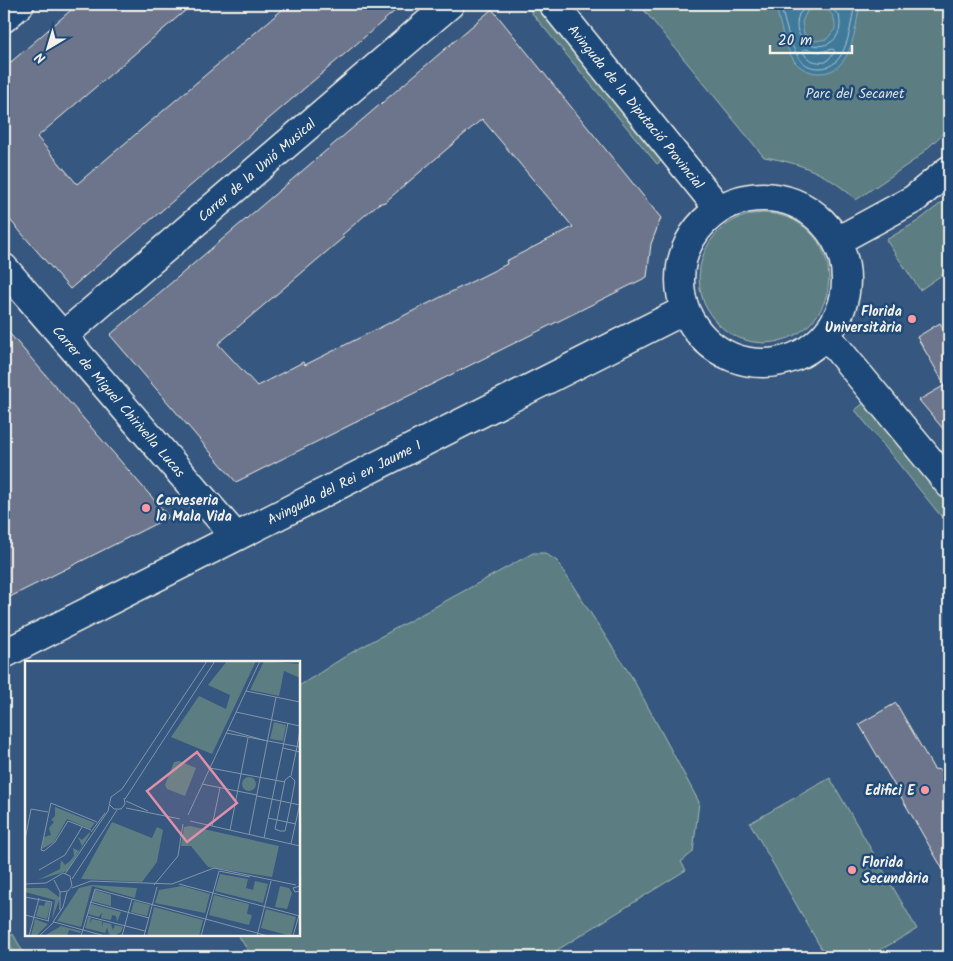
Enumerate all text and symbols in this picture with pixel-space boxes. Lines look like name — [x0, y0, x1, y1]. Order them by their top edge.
street label: Avinguda de la Diputació Provincial — [562, 20, 709, 195]
north arrow — [22, 22, 72, 72]
scale bar — [770, 22, 853, 54]
text: 20 m — [778, 29, 812, 53]
text: N — [30, 46, 51, 69]
park label: Parc del Secanet — [806, 83, 905, 105]
street label: Carrer de la Unió Musical — [193, 113, 322, 228]
place label: Florida Universitària — [825, 301, 902, 339]
marker: Florida Universitària — [906, 313, 918, 325]
street label: Carrer de Miguel Chirivella Lucas — [46, 321, 190, 483]
street label: Avinguda del Rei en Jaume I — [264, 435, 426, 531]
place label: Cerveseria la Mala Vida — [156, 490, 232, 528]
marker: Cerveseria la Mala Vida — [140, 502, 152, 514]
inset map — [25, 661, 300, 936]
place label: Edifici E — [865, 780, 916, 802]
marker: Edifici E — [919, 784, 931, 796]
place label: Florida Secundària — [862, 852, 929, 890]
marker: Florida Secundària — [846, 864, 858, 876]

